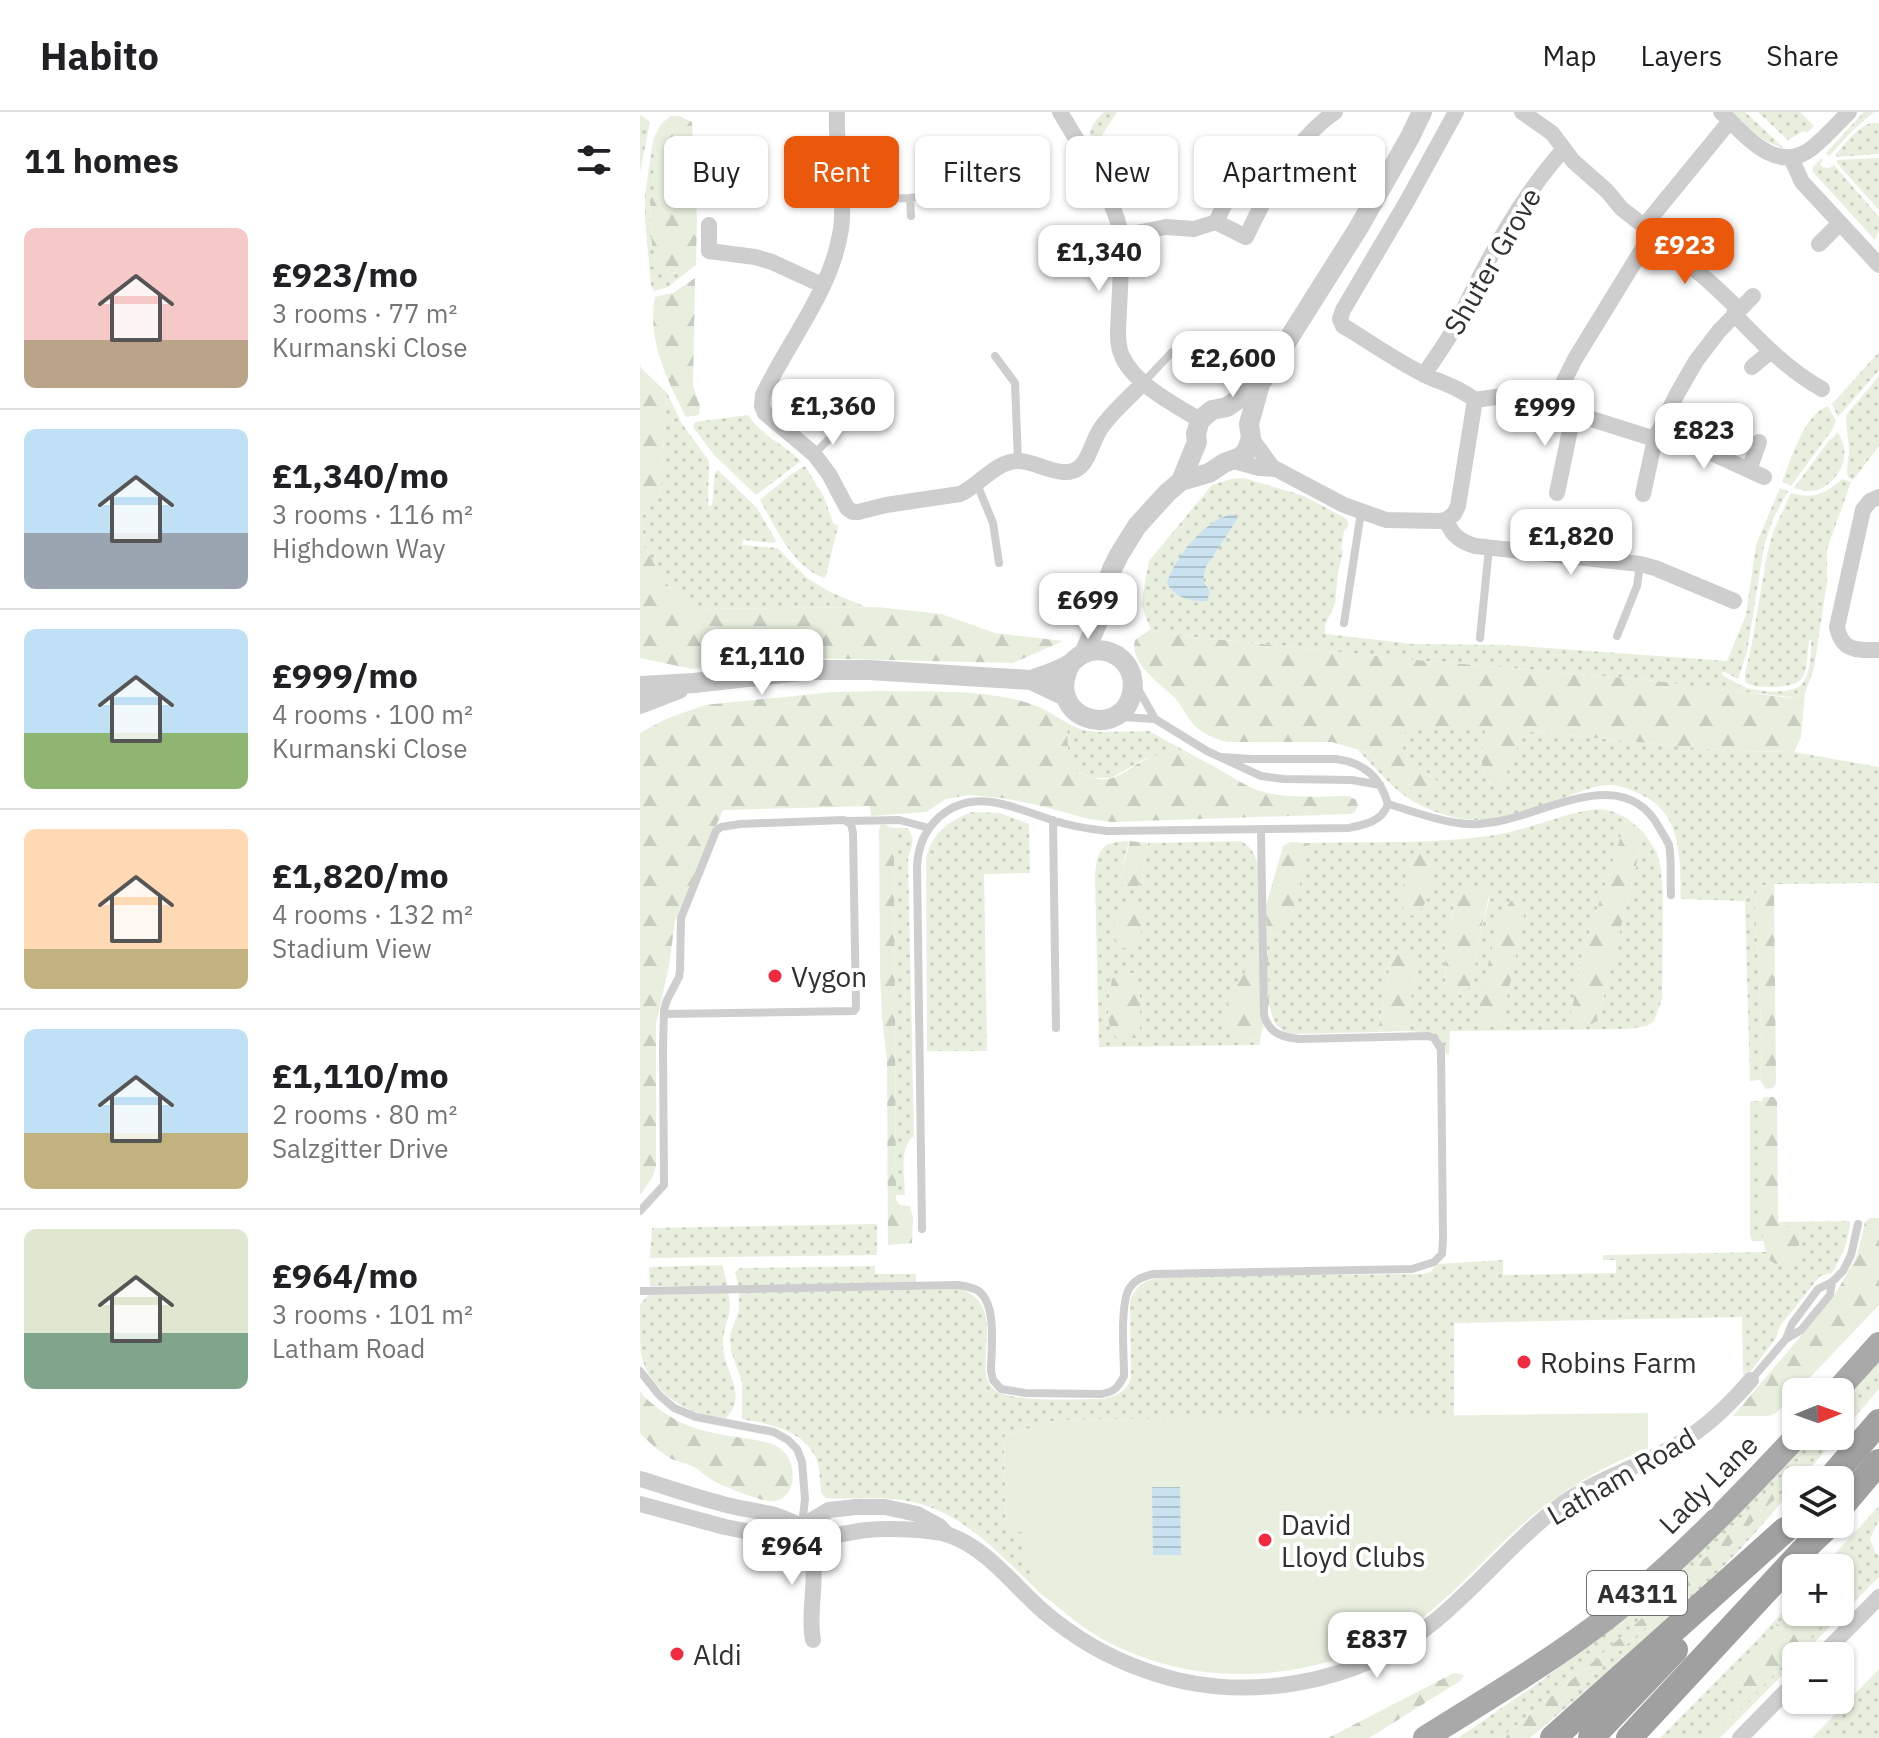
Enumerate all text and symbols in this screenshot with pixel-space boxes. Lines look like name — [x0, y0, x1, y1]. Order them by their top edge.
text: Habito — [40, 31, 159, 80]
text: Map — [1542, 37, 1596, 74]
text: Layers — [1640, 37, 1722, 74]
text: Share — [1766, 37, 1839, 74]
chip: Buy — [664, 136, 768, 208]
chip: Rent — [784, 136, 899, 208]
chip: Filters — [915, 136, 1050, 208]
chip: New — [1066, 136, 1178, 208]
chip: Apartment — [1194, 136, 1385, 208]
text: 11 homes — [24, 138, 179, 182]
icon: filters — [572, 138, 616, 182]
street label: Shuter Grove — [1435, 181, 1549, 341]
pin: £923 — [1638, 218, 1732, 286]
pin: £1,340 — [1034, 225, 1164, 293]
text: £923 — [1654, 227, 1716, 261]
text: £1,340 — [1056, 234, 1142, 268]
text: £923/mo — [272, 252, 418, 296]
icon: home — [88, 260, 184, 356]
text: 3 rooms · 77 m² — [272, 296, 457, 330]
text: Kurmanski Close — [272, 330, 468, 364]
pin: £2,600 — [1168, 331, 1298, 399]
text: £2,600 — [1190, 340, 1276, 374]
pin: £1,360 — [768, 379, 898, 447]
pin: £999 — [1498, 380, 1592, 448]
text: £1,360 — [790, 388, 876, 422]
text: £999 — [1514, 389, 1576, 423]
pin: £823 — [1657, 403, 1751, 471]
text: £823 — [1673, 412, 1735, 446]
text: £1,340/mo — [272, 453, 449, 497]
icon: home — [88, 461, 184, 557]
text: 3 rooms · 116 m² — [272, 497, 473, 531]
pin: £1,820 — [1506, 509, 1636, 577]
text: £1,820 — [1528, 518, 1614, 552]
text: Highdown Way — [272, 531, 445, 565]
pin: £699 — [1041, 573, 1135, 641]
text: £699 — [1057, 582, 1119, 616]
pin: £1,110 — [697, 629, 827, 697]
text: £1,110 — [719, 638, 805, 672]
text: £999/mo — [272, 653, 418, 697]
icon: home — [88, 661, 184, 757]
text: 4 rooms · 100 m² — [272, 697, 473, 731]
text: Kurmanski Close — [272, 731, 468, 765]
text: £1,820/mo — [272, 853, 449, 897]
icon: home — [88, 861, 184, 957]
text: 4 rooms · 132 m² — [272, 897, 473, 931]
text: Stadium View — [272, 931, 432, 965]
place label: Vygon — [791, 958, 867, 995]
marker: Vygon — [766, 967, 784, 985]
text: £1,110/mo — [272, 1053, 449, 1097]
icon: home — [88, 1061, 184, 1157]
text: 2 rooms · 80 m² — [272, 1097, 457, 1131]
text: Salzgitter Drive — [272, 1131, 449, 1165]
text: £964/mo — [272, 1253, 418, 1297]
icon: home — [88, 1261, 184, 1357]
text: 3 rooms · 101 m² — [272, 1297, 473, 1331]
text: Latham Road — [272, 1331, 425, 1365]
place label: Robins Farm — [1540, 1344, 1697, 1381]
marker: Robins Farm — [1515, 1353, 1533, 1371]
north arrow — [1782, 1378, 1854, 1450]
map controls — [1782, 1378, 1854, 1714]
street label: Latham Road — [1540, 1419, 1702, 1533]
street label: Lady Lane — [1650, 1426, 1766, 1542]
button: layers — [1782, 1466, 1854, 1538]
place label: David Lloyd Clubs — [1281, 1506, 1426, 1575]
pin: £964 — [745, 1519, 839, 1587]
text: £964 — [761, 1528, 823, 1562]
marker: David Lloyd Clubs — [1256, 1531, 1274, 1549]
button: + — [1782, 1554, 1854, 1626]
road number: A4311 — [1587, 1571, 1687, 1615]
pin: £837 — [1330, 1612, 1424, 1680]
text: £837 — [1346, 1621, 1408, 1655]
place label: Aldi — [693, 1636, 742, 1673]
button: − — [1782, 1642, 1854, 1714]
marker: Aldi — [668, 1645, 686, 1663]

